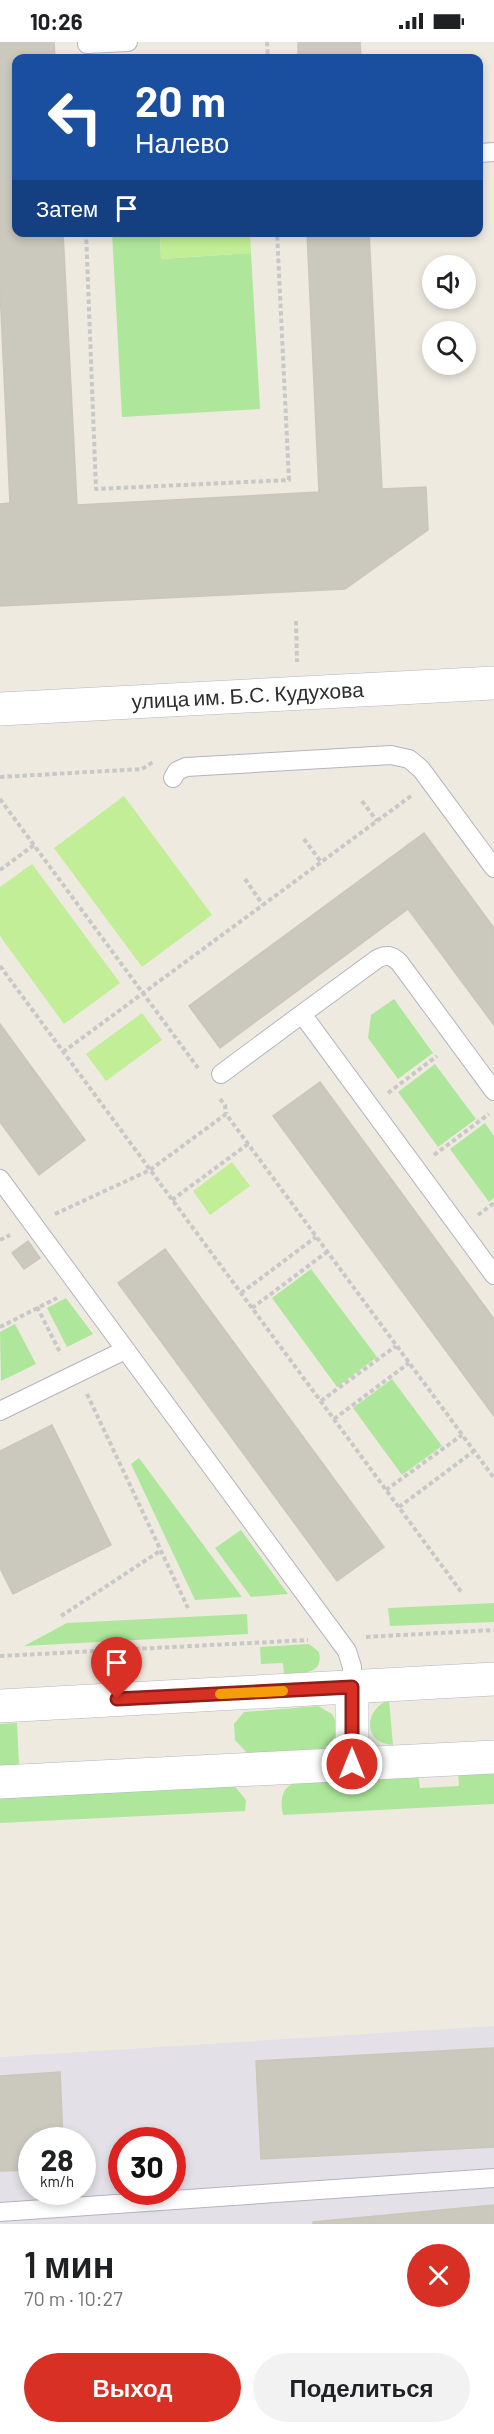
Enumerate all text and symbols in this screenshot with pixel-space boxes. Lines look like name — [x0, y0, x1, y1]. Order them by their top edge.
text: 10:26 — [30, 8, 82, 34]
text: 20 m — [135, 75, 226, 125]
icon: left — [36, 78, 114, 156]
text: Налево — [135, 126, 229, 158]
icon: arrive — [110, 192, 143, 225]
text: Затем — [36, 195, 98, 221]
map controls — [422, 255, 476, 375]
button: sound — [422, 255, 476, 309]
button: search — [422, 321, 476, 375]
street label: улица им. Б.С. Кудухова — [131, 676, 365, 713]
pin — [91, 1637, 142, 1699]
icon: arrive — [100, 1646, 133, 1679]
position arrow — [320, 1732, 384, 1796]
speed limit sign: 30 — [108, 2127, 186, 2205]
text: 28 — [40, 2141, 74, 2177]
text: km/h — [40, 2172, 74, 2190]
text: 1 мин — [24, 2242, 114, 2285]
button: close — [407, 2244, 470, 2307]
text: 70 m · 10:27 — [24, 2286, 123, 2310]
button: Выход — [24, 2353, 241, 2422]
button: Поделиться — [253, 2353, 470, 2422]

